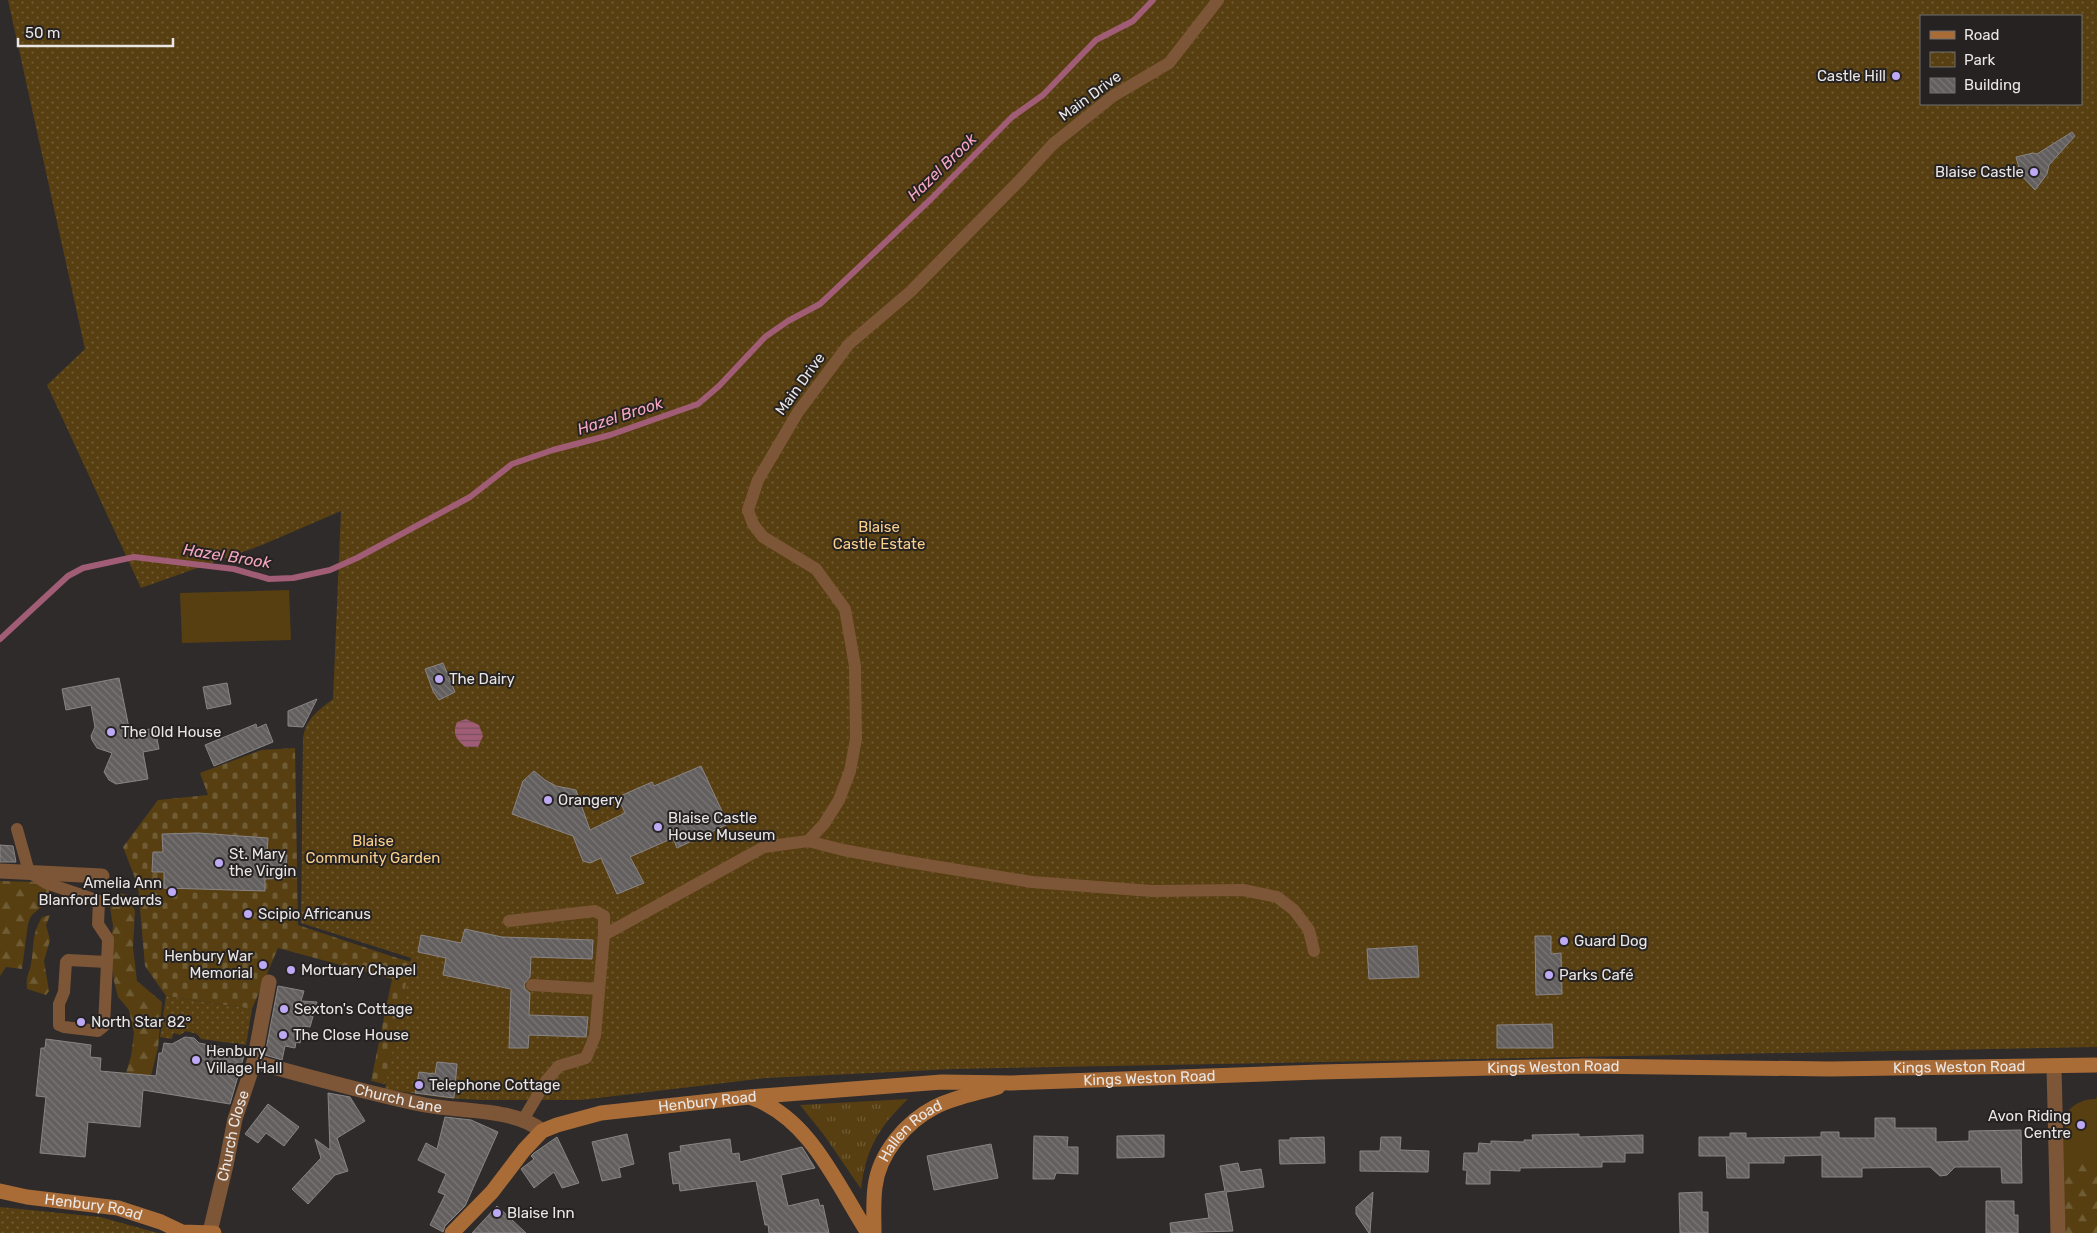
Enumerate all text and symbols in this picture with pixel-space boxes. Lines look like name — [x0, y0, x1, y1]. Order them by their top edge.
scale bar — [18, 15, 172, 47]
legend — [1920, 15, 2082, 105]
text: 50 m — [25, 24, 60, 42]
text: Road — [1964, 26, 2000, 44]
text: Park — [1964, 51, 1995, 69]
street label: Main Drive — [1055, 67, 1125, 125]
place label: Castle Hill — [1817, 67, 1886, 85]
marker: Castle Hill — [1890, 70, 1902, 82]
text: Building — [1964, 76, 2021, 94]
water label: Hazel Brook — [903, 129, 981, 205]
place label: Blaise Castle — [1935, 163, 2024, 181]
marker: Blaise Castle — [2028, 166, 2040, 178]
street label: Main Drive — [771, 349, 829, 419]
water label: Hazel Brook — [575, 393, 666, 439]
park label: Blaise Castle Estate — [833, 518, 925, 553]
water label: Hazel Brook — [182, 540, 273, 572]
place label: The Dairy — [449, 670, 515, 688]
marker: The Dairy — [433, 673, 445, 685]
place label: The Old House — [121, 723, 221, 741]
marker: The Old House — [105, 726, 117, 738]
place label: Orangery — [558, 791, 622, 809]
marker: Orangery — [542, 794, 554, 806]
place label: Blaise Castle House Museum — [668, 809, 775, 844]
marker: Blaise Castle House Museum — [652, 821, 664, 833]
park label: Blaise Community Garden — [306, 832, 440, 867]
place label: St. Mary the Virgin — [229, 845, 296, 880]
marker: St. Mary the Virgin — [213, 857, 225, 869]
place label: Amelia Ann Blanford Edwards — [39, 874, 162, 909]
marker: Amelia Ann Blanford Edwards — [166, 886, 178, 898]
place label: Scipio Africanus — [258, 905, 371, 923]
marker: Scipio Africanus — [242, 908, 254, 920]
place label: Guard Dog — [1574, 932, 1648, 950]
marker: Guard Dog — [1558, 935, 1570, 947]
place label: Henbury War Memorial — [164, 947, 253, 982]
marker: Henbury War Memorial — [257, 959, 269, 971]
place label: Mortuary Chapel — [301, 961, 416, 979]
marker: Mortuary Chapel — [285, 964, 297, 976]
place label: Parks Café — [1559, 966, 1634, 984]
marker: Parks Café — [1543, 969, 1555, 981]
place label: Sexton's Cottage — [294, 1000, 413, 1018]
marker: Sexton's Cottage — [278, 1003, 290, 1015]
place label: North Star 82° — [91, 1013, 191, 1031]
marker: North Star 82° — [75, 1016, 87, 1028]
place label: The Close House — [293, 1026, 409, 1044]
marker: The Close House — [277, 1029, 289, 1041]
place label: Henbury Village Hall — [206, 1042, 282, 1077]
marker: Henbury Village Hall — [190, 1054, 202, 1066]
street label: Kings Weston Road — [1487, 1057, 1620, 1077]
street label: Kings Weston Road — [1893, 1057, 2026, 1077]
street label: Kings Weston Road — [1083, 1067, 1216, 1089]
place label: Telephone Cottage — [429, 1076, 560, 1094]
marker: Telephone Cottage — [413, 1079, 425, 1091]
street label: Church Lane — [353, 1080, 443, 1116]
street label: Henbury Road — [657, 1087, 757, 1116]
street label: Church Close — [213, 1088, 253, 1183]
street label: Hallen Road — [875, 1096, 945, 1165]
place label: Avon Riding Centre — [1988, 1107, 2071, 1142]
marker: Avon Riding Centre — [2075, 1119, 2087, 1131]
street label: Henbury Road — [44, 1190, 145, 1224]
place label: Blaise Inn — [507, 1204, 575, 1222]
marker: Blaise Inn — [491, 1207, 503, 1219]

